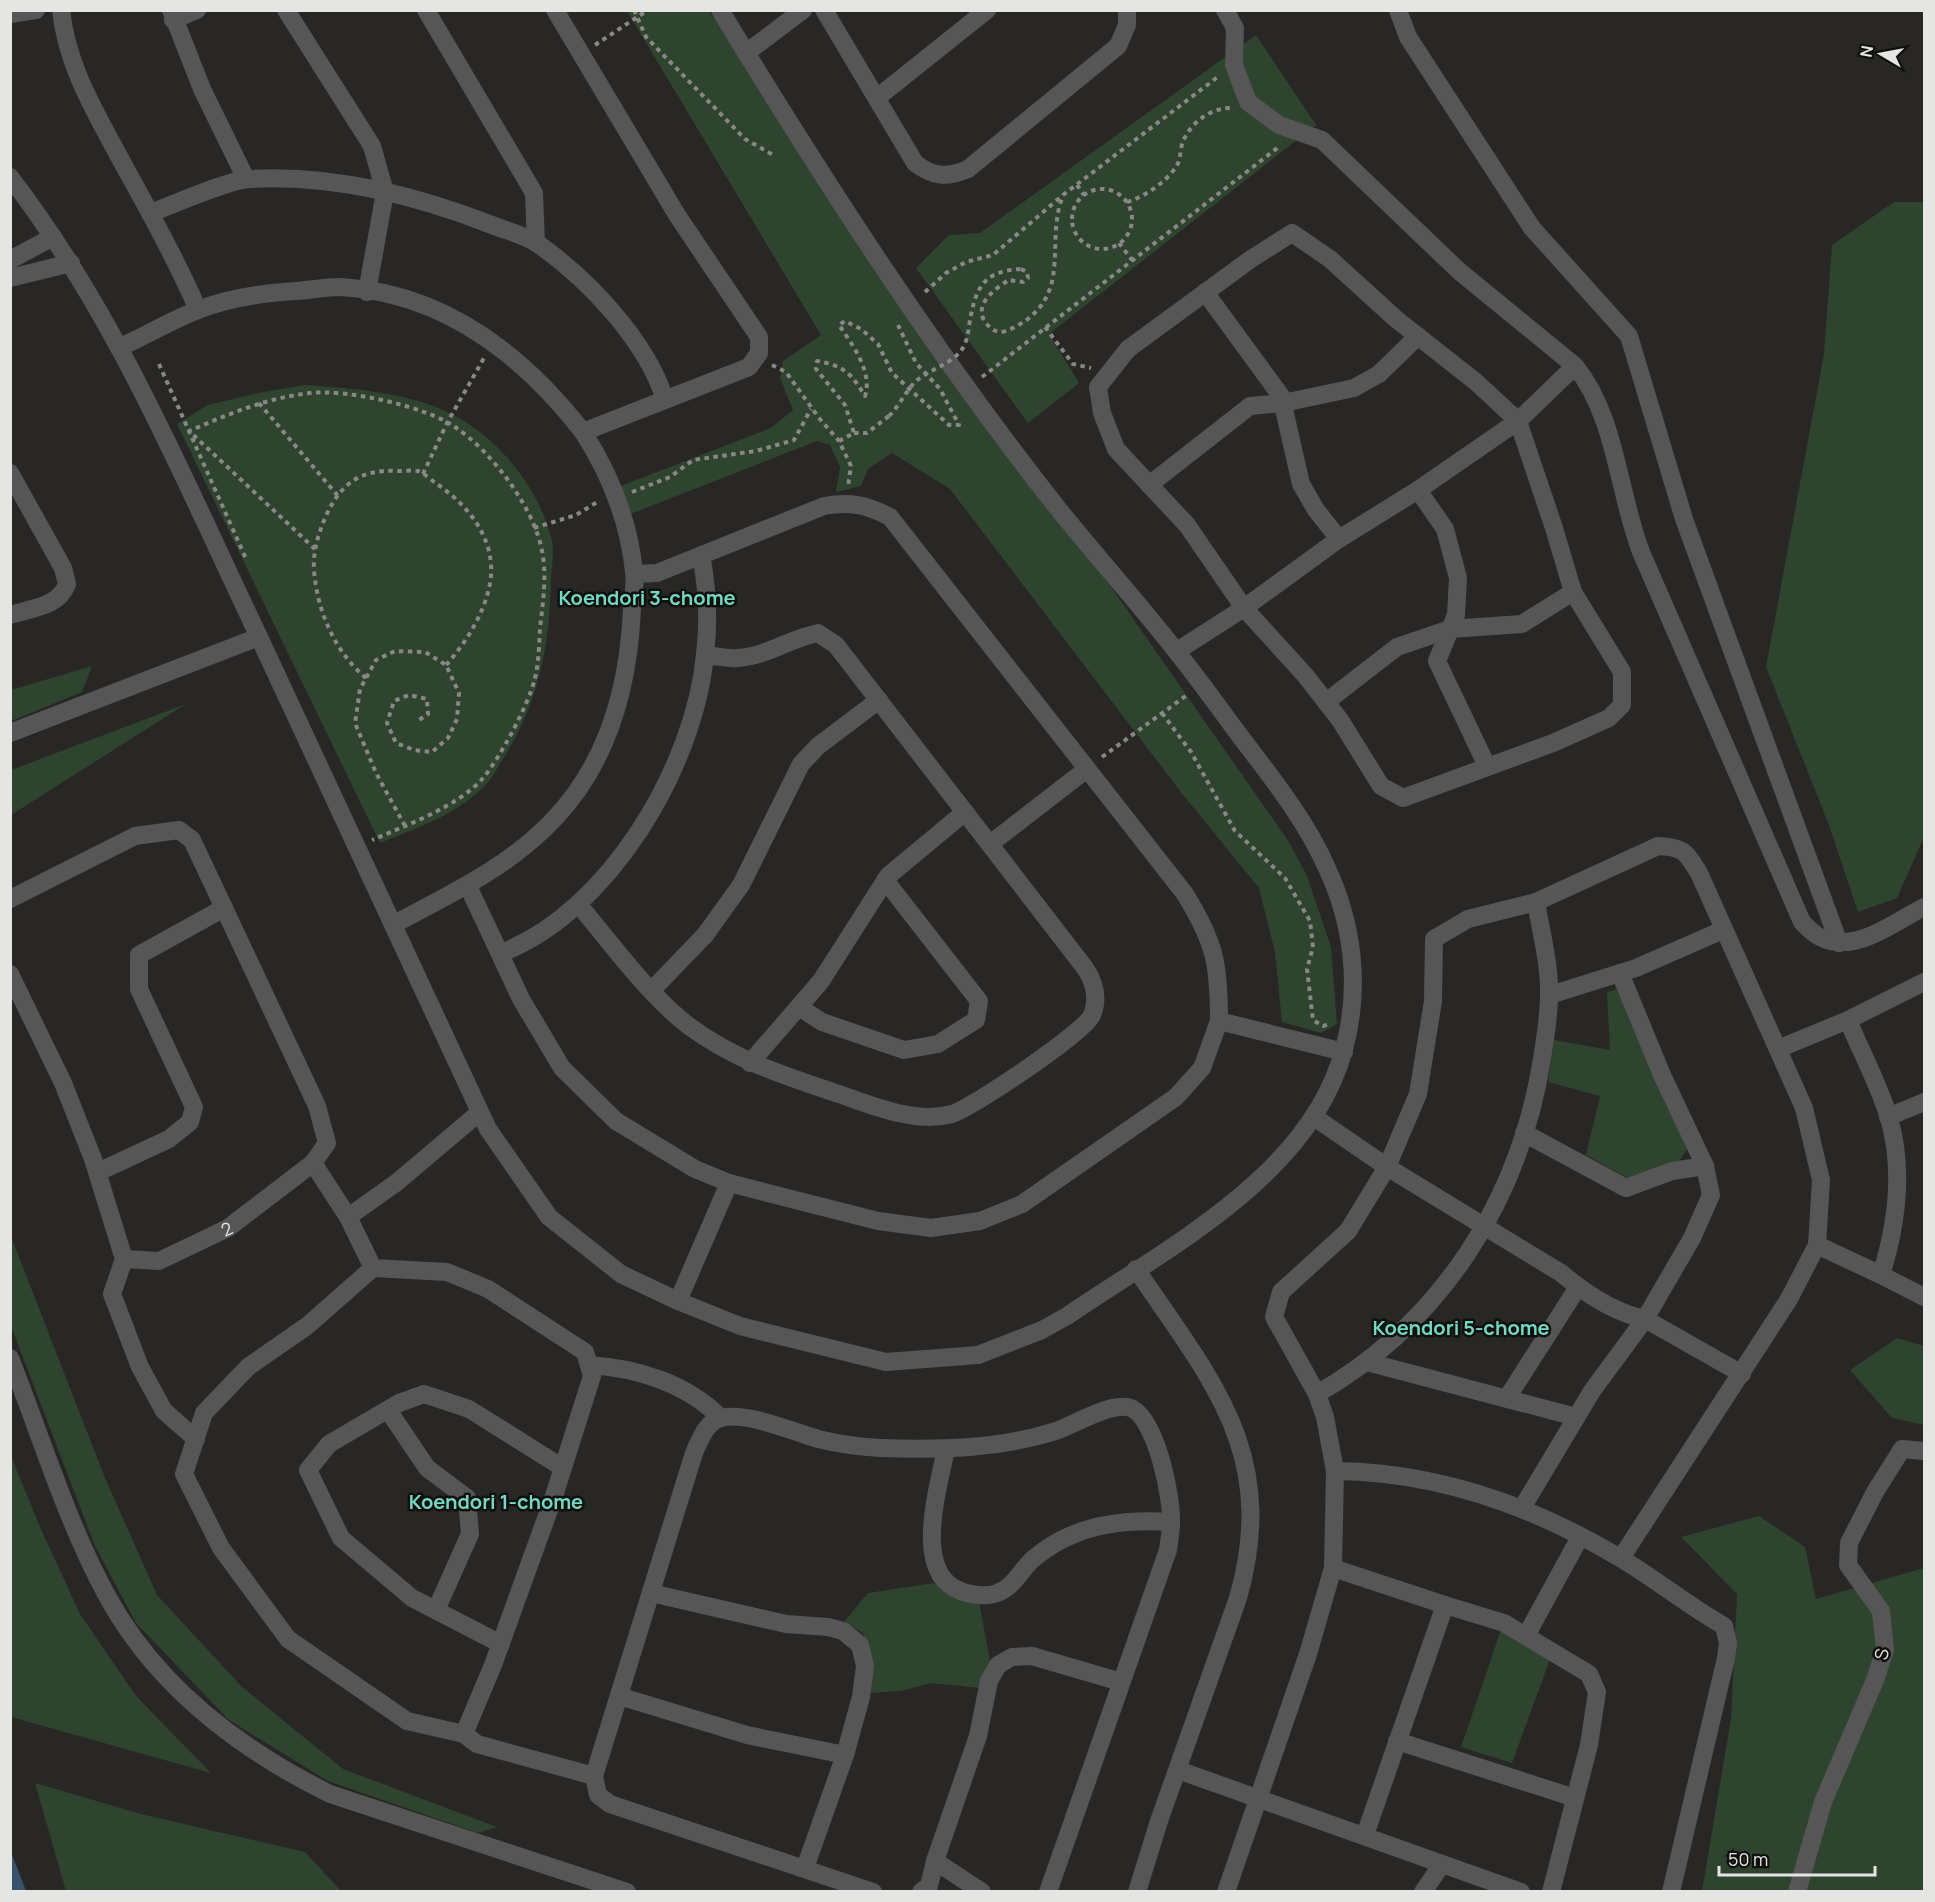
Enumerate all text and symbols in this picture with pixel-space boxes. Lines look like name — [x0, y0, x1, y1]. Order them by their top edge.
north arrow — [1851, 24, 1911, 84]
text: N — [1854, 44, 1878, 59]
district label: Koendori 3-chome — [558, 584, 736, 611]
street label: 2 — [217, 1216, 236, 1242]
district label: Koendori 5-chome — [1372, 1314, 1550, 1341]
district label: Koendori 1-chome — [409, 1488, 583, 1515]
street label: S — [1868, 1646, 1894, 1662]
scale bar — [1719, 1839, 1875, 1877]
text: 50 m — [1728, 1847, 1768, 1871]

